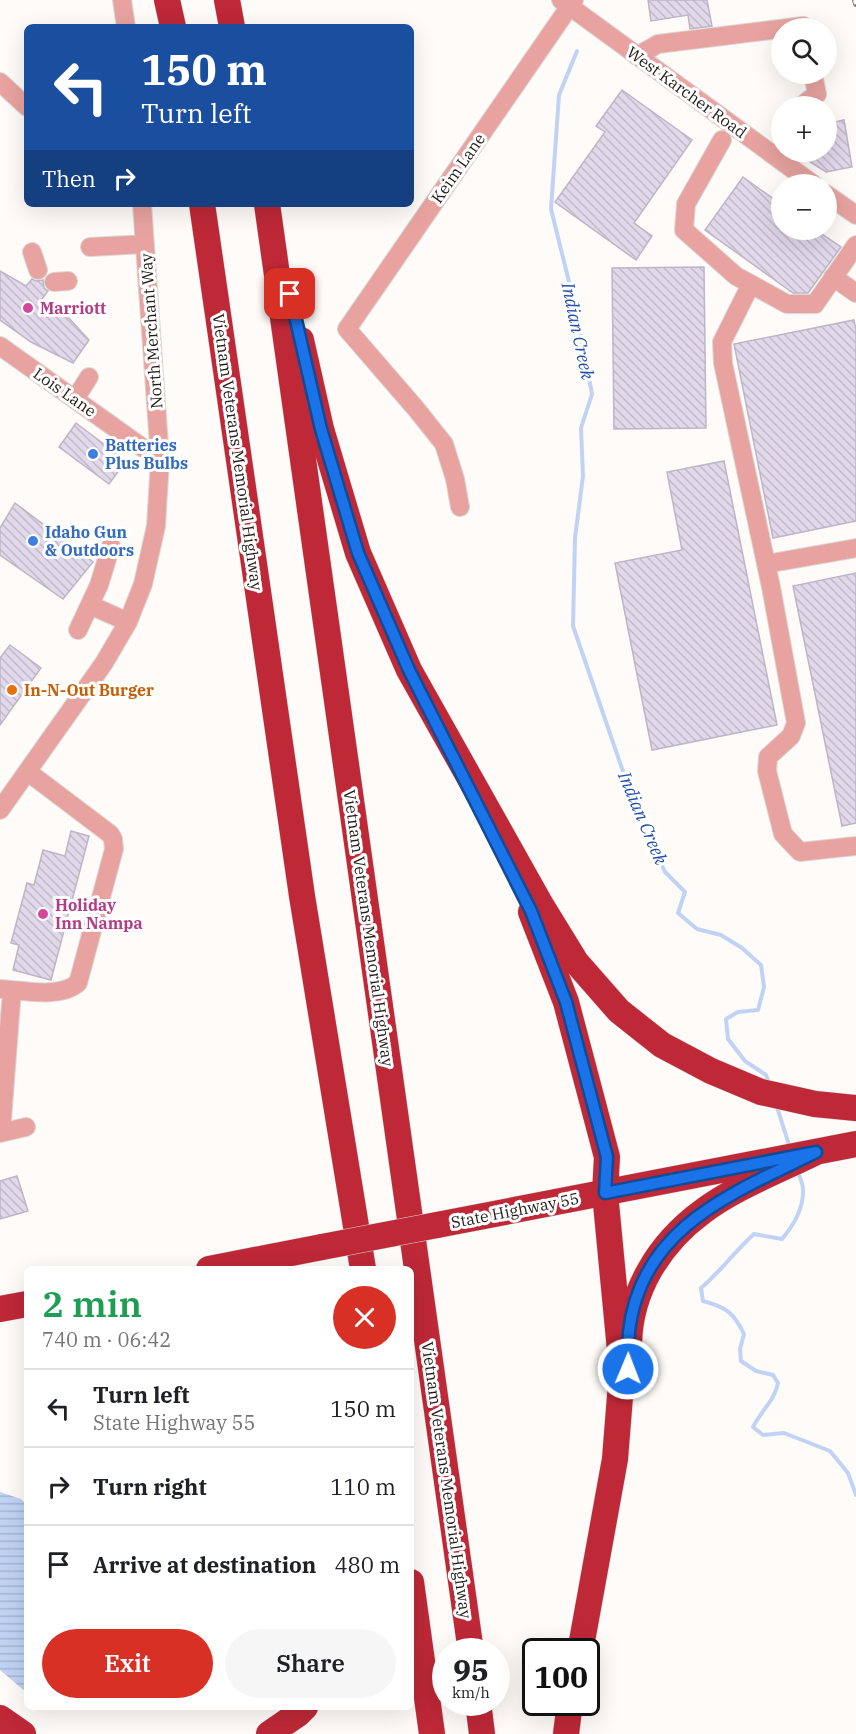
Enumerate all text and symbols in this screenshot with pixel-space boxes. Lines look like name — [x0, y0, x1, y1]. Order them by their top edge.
map controls — [771, 18, 837, 240]
button: search — [771, 18, 837, 84]
text: 150 m — [141, 42, 267, 97]
street label: West Karcher Road — [623, 42, 751, 142]
icon: left — [42, 48, 120, 126]
text: Turn left — [141, 95, 252, 130]
button: + — [771, 96, 837, 162]
street label: Keim Lane — [427, 129, 489, 207]
icon: right — [108, 162, 141, 195]
text: Then — [42, 164, 96, 193]
button: − — [771, 174, 837, 240]
street label: North Merchant Way — [136, 252, 166, 409]
pin — [264, 268, 315, 319]
icon: arrive — [273, 277, 306, 310]
water label: Indian Creek — [556, 279, 600, 382]
place label: Marriott — [40, 298, 106, 318]
marker: Marriott — [21, 301, 35, 315]
street label: Vietnam Veterans Memorial Highway — [209, 312, 267, 592]
street label: Lois Lane — [30, 363, 100, 421]
place label: Batteries Plus Bulbs — [105, 435, 188, 473]
marker: Batteries Plus Bulbs — [86, 447, 100, 461]
place label: Idaho Gun & Outdoors — [45, 522, 134, 560]
marker: Idaho Gun & Outdoors — [26, 534, 40, 548]
place label: In-N-Out Burger — [24, 680, 154, 700]
marker: In-N-Out Burger — [5, 683, 19, 697]
water label: Indian Creek — [613, 767, 673, 868]
street label: Vietnam Veterans Memorial Highway — [340, 788, 398, 1068]
place label: Holiday Inn Nampa — [55, 895, 143, 933]
marker: Holiday Inn Nampa — [36, 907, 50, 921]
street label: State Highway 55 — [449, 1188, 581, 1232]
text: 2 min — [42, 1280, 142, 1327]
button: close — [333, 1286, 396, 1349]
text: 740 m · 06:42 — [42, 1326, 171, 1353]
position arrow — [596, 1337, 660, 1401]
street label: Vietnam Veterans Memorial Highway — [418, 1340, 476, 1620]
text: Turn left — [93, 1380, 189, 1409]
icon: left — [42, 1392, 75, 1425]
text: 150 m — [330, 1394, 396, 1423]
text: State Highway 55 — [93, 1409, 256, 1436]
icon: right — [42, 1470, 75, 1503]
text: Turn right — [93, 1472, 207, 1501]
text: 110 m — [330, 1472, 396, 1501]
icon: arrive — [42, 1548, 75, 1581]
text: Arrive at destination — [93, 1550, 316, 1579]
text: 480 m — [334, 1550, 400, 1579]
button: Exit — [42, 1629, 213, 1698]
button: Share — [225, 1629, 396, 1698]
speed limit sign: 100 — [522, 1638, 600, 1716]
text: 95 — [453, 1650, 489, 1689]
text: km/h — [452, 1683, 490, 1702]

